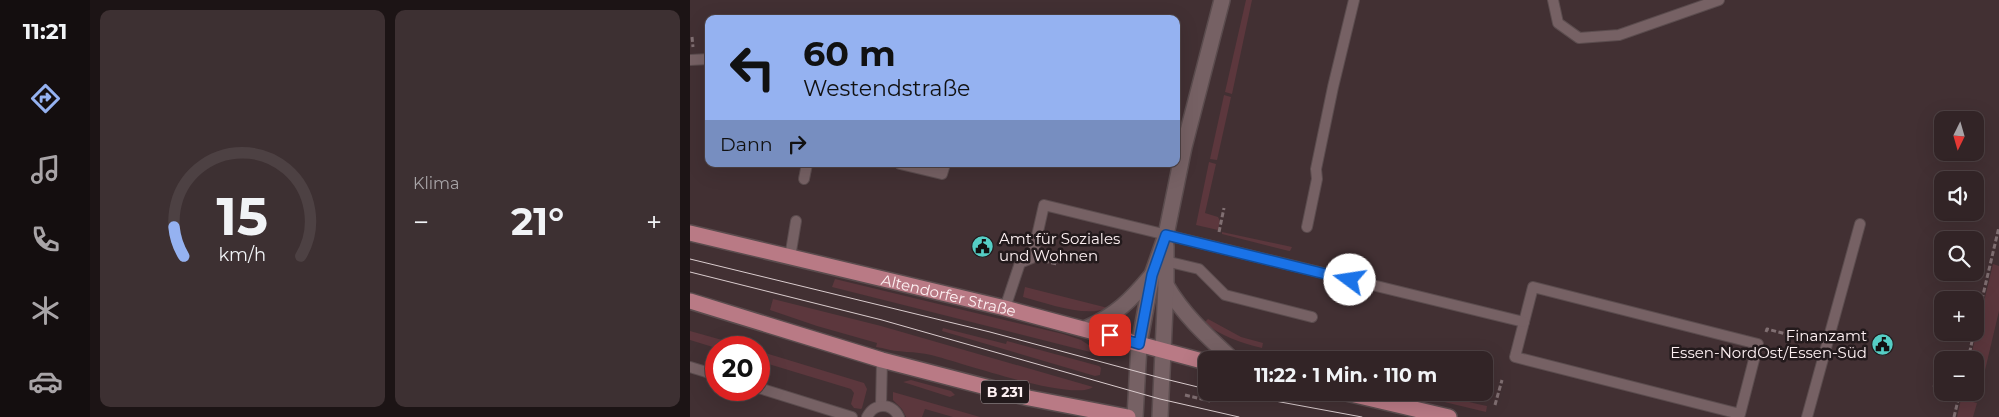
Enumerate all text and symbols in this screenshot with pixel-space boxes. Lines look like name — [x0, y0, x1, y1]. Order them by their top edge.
text: 11:21 — [23, 18, 67, 45]
text: 60 m — [803, 32, 896, 75]
icon: left — [720, 35, 785, 100]
text: Westendstraße — [803, 75, 970, 102]
icon: directions — [28, 81, 63, 116]
north arrow — [1934, 111, 1984, 161]
map controls — [1934, 111, 1984, 401]
icon: right — [783, 130, 811, 158]
text: Dann — [720, 133, 773, 156]
icon: music — [28, 152, 63, 187]
button: sound — [1934, 171, 1984, 221]
text: Klima — [413, 174, 459, 193]
text: 15 — [217, 185, 268, 248]
text: 21° — [511, 198, 564, 245]
text: − — [413, 205, 429, 239]
text: + — [646, 205, 662, 239]
icon: phone — [28, 222, 63, 257]
place label: Amt für Soziales und Wohnen — [999, 229, 1120, 265]
button: search — [1934, 231, 1984, 281]
public building icon: Amt für Soziales und Wohnen — [971, 235, 995, 259]
text: km/h — [219, 244, 266, 265]
position arrow — [1323, 253, 1375, 305]
street label: Altendorfer Straße — [879, 269, 1018, 320]
button: + — [1934, 291, 1984, 341]
icon: climate — [28, 293, 63, 328]
pin — [1089, 314, 1131, 356]
icon: arrive — [1096, 321, 1124, 349]
place label: Finanzamt Essen-NordOst/Essen-Süd — [1670, 326, 1867, 362]
public building icon: Finanzamt Essen-NordOst/Essen-Süd — [1871, 332, 1895, 356]
speed limit sign: 20 — [705, 336, 770, 401]
button: − — [1934, 351, 1984, 401]
icon: car — [28, 364, 63, 399]
text: 11:22 · 1 Min. · 110 m — [1254, 364, 1437, 387]
road number: B 231 — [981, 381, 1029, 404]

